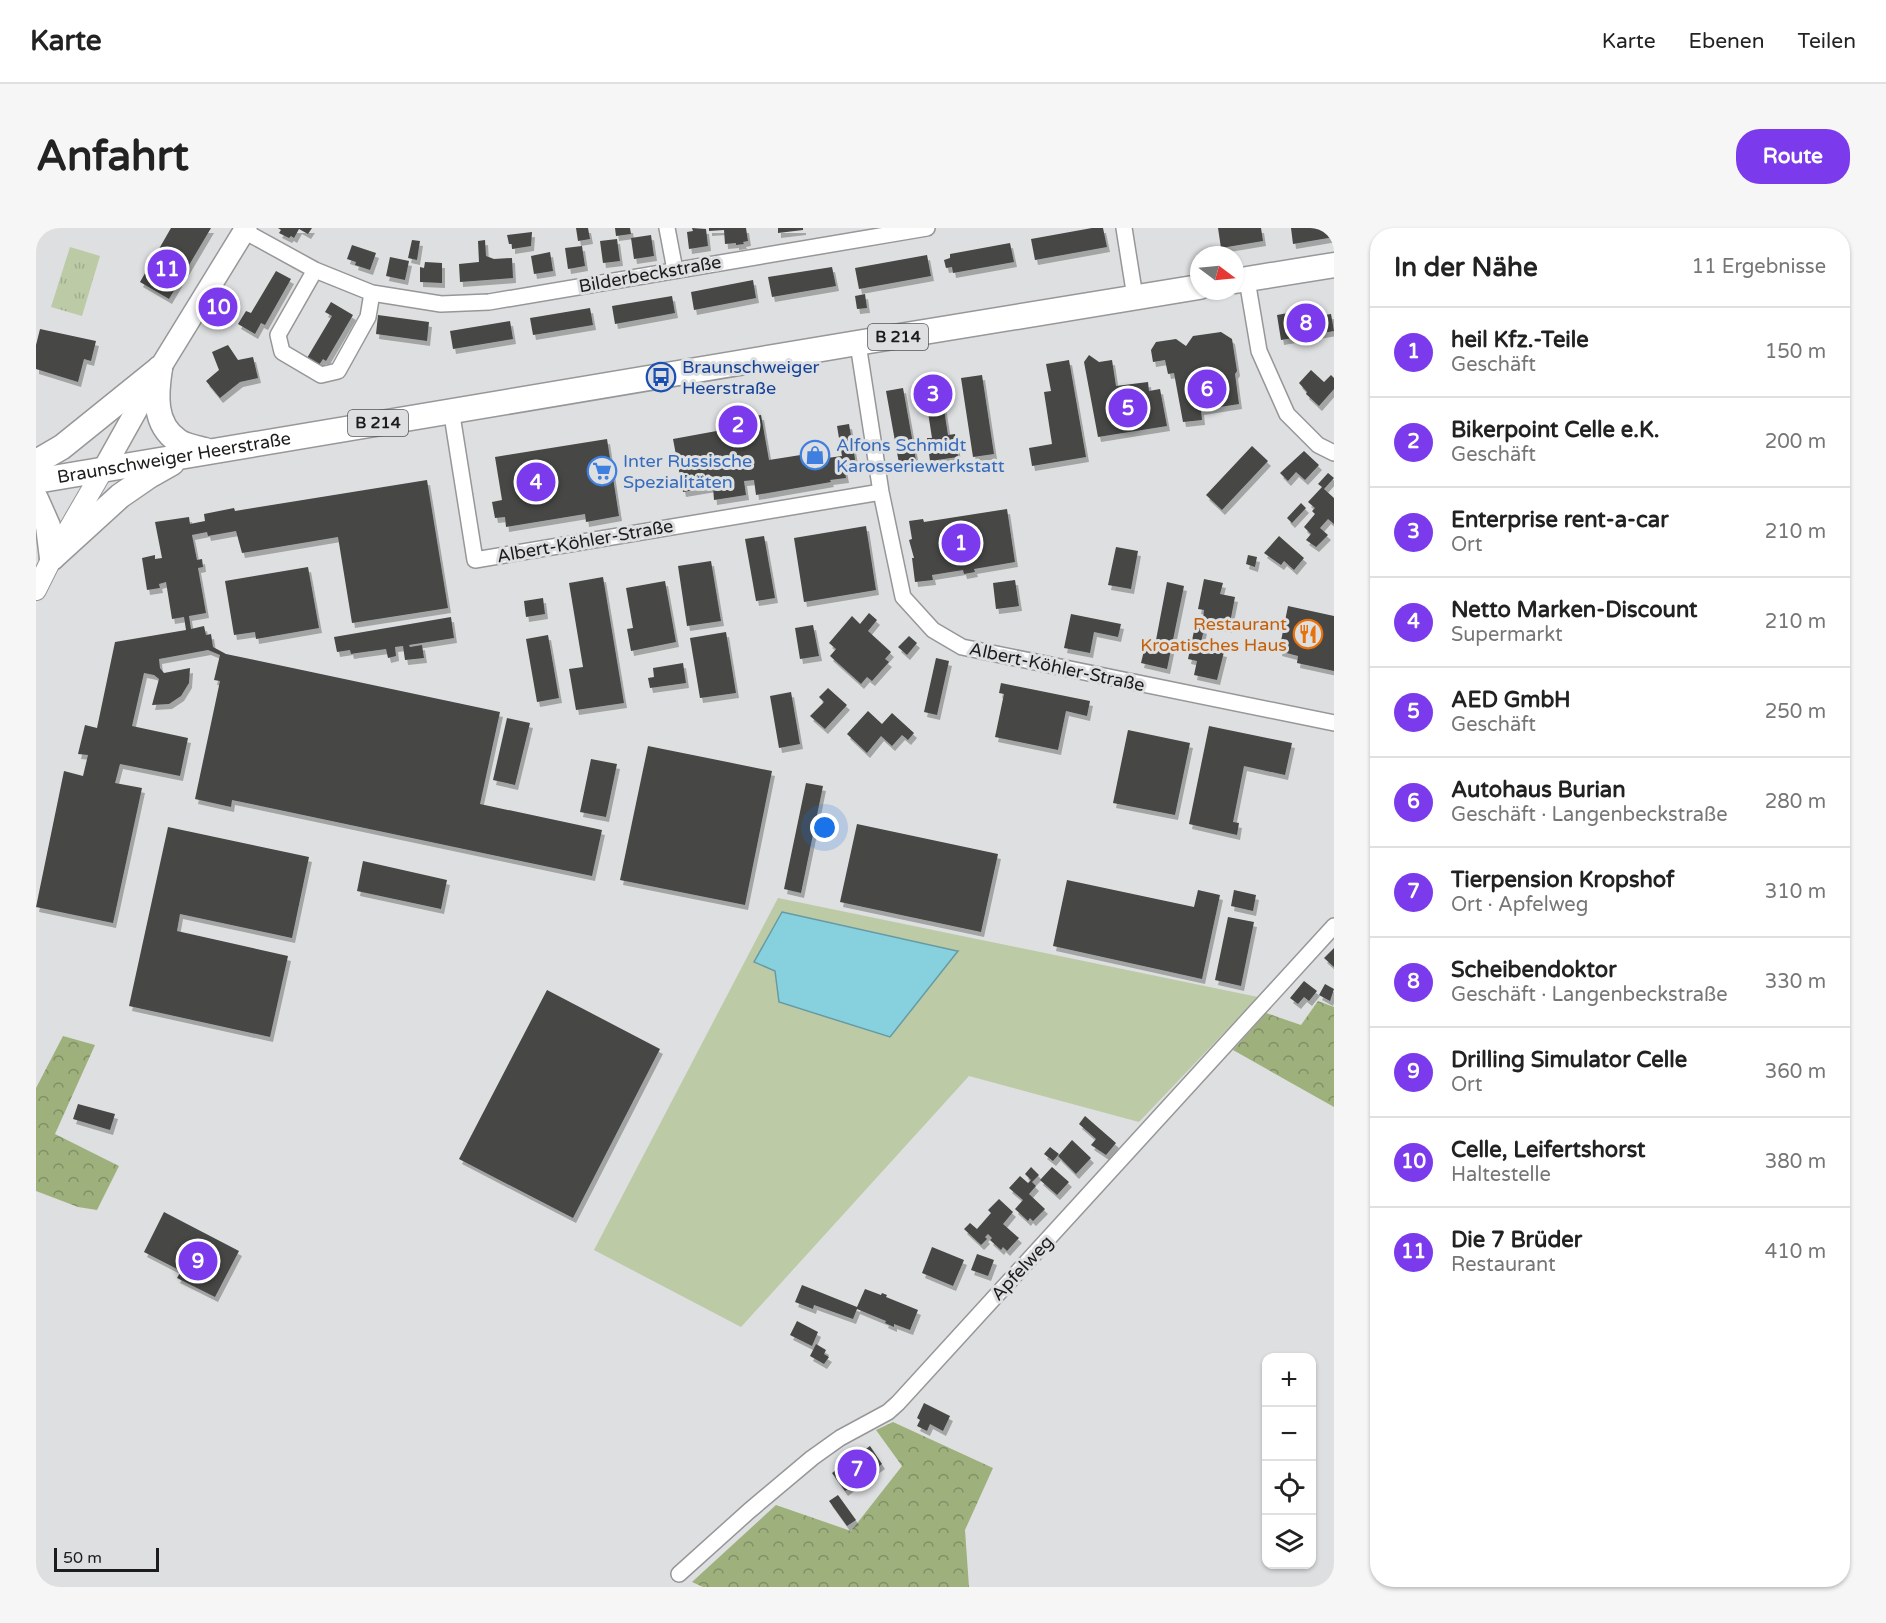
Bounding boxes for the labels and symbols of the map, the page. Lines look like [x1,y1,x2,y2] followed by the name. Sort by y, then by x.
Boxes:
[148,246,186,291] pin: 11
[1190,246,1244,300] north arrow
[577,251,723,297] street label: Bilderbeckstraße
[198,284,237,329] pin: 10
[1286,300,1326,346] pin: 8
[868,324,928,350] road number: B 214
[682,356,820,399] place label: Braunschweiger Heerstraße
[645,361,677,393] bus stop icon: Braunschweiger Heerstraße
[1188,366,1226,412] pin: 6
[914,372,952,416] pin: 3
[1108,386,1148,430] pin: 5
[718,402,758,448] pin: 2
[348,410,408,436] road number: B 214
[56,427,292,488] street label: Braunschweiger Heerstraße
[836,434,1005,477] place label: Alfons Schmidt Karosseriewerkstatt
[799,439,831,471] shop icon: Alfons Schmidt Karosseriewerkstatt
[623,450,752,493] place label: Inter Russische Spezialitäten
[586,455,618,487] supermarket icon: Inter Russische Spezialitäten
[516,460,556,504] pin: 4
[495,515,675,567] street label: Albert-Köhler-Straße
[942,520,980,566] pin: 1
[1140,613,1287,656] place label: Restaurant Kroatisches Haus
[1292,618,1324,650] restaurant icon: Restaurant Kroatisches Haus
[967,638,1147,696] street label: Albert-Köhler-Straße
[810,813,839,842] your location
[986,1231,1058,1305] street label: Apfelweg
[178,1238,218,1284] pin: 9
[838,1446,876,1492] pin: 7
[54,1545,159,1572] scale bar

